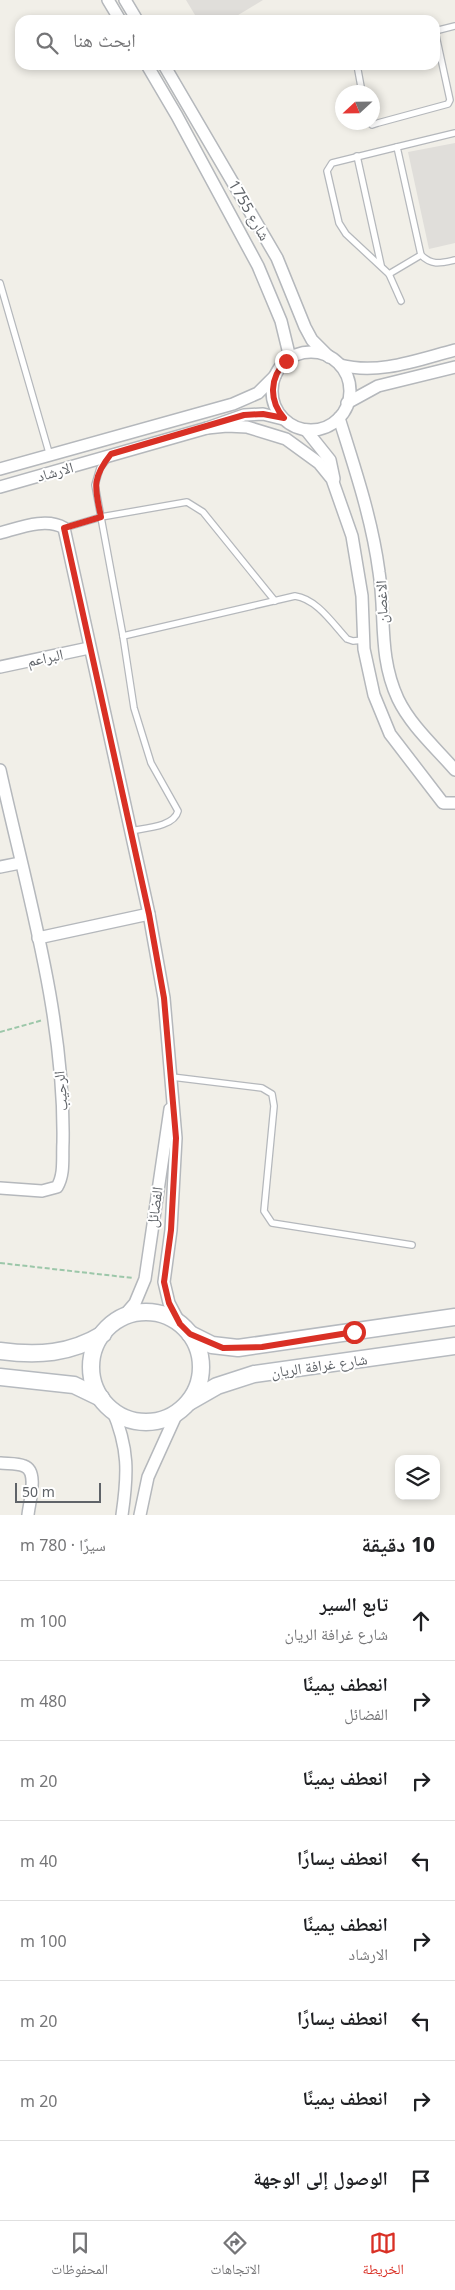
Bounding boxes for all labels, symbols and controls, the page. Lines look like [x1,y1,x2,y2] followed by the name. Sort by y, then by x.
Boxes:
[15,15,440,70] search box
[73,27,136,53] text: ابحث هنا
[33,29,61,57] icon: search
[335,85,380,130] north arrow
[224,176,275,245] street label: شارع 1755
[275,350,298,373] route end
[34,456,76,486] street label: الارشاد
[370,580,393,624] street label: الاغصان
[25,643,65,672] street label: البراعم
[48,1070,72,1112] street label: الرحيب
[141,1185,168,1229] street label: الفضائل
[343,1321,366,1344] route start
[270,1348,369,1383] street label: شارع غرافة الريان
[395,1455,440,1500] map controls
[395,1455,440,1500] button: layers
[15,1480,101,1503] scale bar
[22,1482,55,1501] text: 50 m
[361,1530,435,1558] text: 10 دقيقة
[20,1534,106,1556] text: سيرًا · 780 m
[320,1591,388,1617] text: تابع السير
[407,1607,435,1635] icon: ahead
[20,1610,67,1632] text: 100 m
[284,1623,388,1645] text: شارع غرافة الريان
[302,1671,388,1697] text: انعطف يمينًا
[407,1687,435,1715] icon: right
[20,1690,67,1712] text: 480 m
[344,1703,388,1725] text: الفضائل
[302,1765,388,1791] text: انعطف يمينًا
[407,1767,435,1795] icon: right
[20,1770,57,1792] text: 20 m
[297,1845,388,1871] text: انعطف يسارًا
[407,1847,435,1875] icon: left
[20,1850,57,1872] text: 40 m
[302,1911,388,1937] text: انعطف يمينًا
[407,1927,435,1955] icon: right
[20,1930,67,1952] text: 100 m
[349,1943,388,1965] text: الارشاد
[297,2005,388,2031] text: انعطف يسارًا
[407,2007,435,2035] icon: left
[20,2010,57,2032] text: 20 m
[302,2085,388,2111] text: انعطف يمينًا
[407,2087,435,2115] icon: right
[20,2090,57,2112] text: 20 m
[253,2165,388,2191] text: الوصول إلى الوجهة
[407,2167,435,2195] icon: arrive
[51,2229,108,2283] tab: المحفوظات
[211,2229,260,2283] tab: الاتجاهات
[363,2229,404,2283] tab: الخريطة

